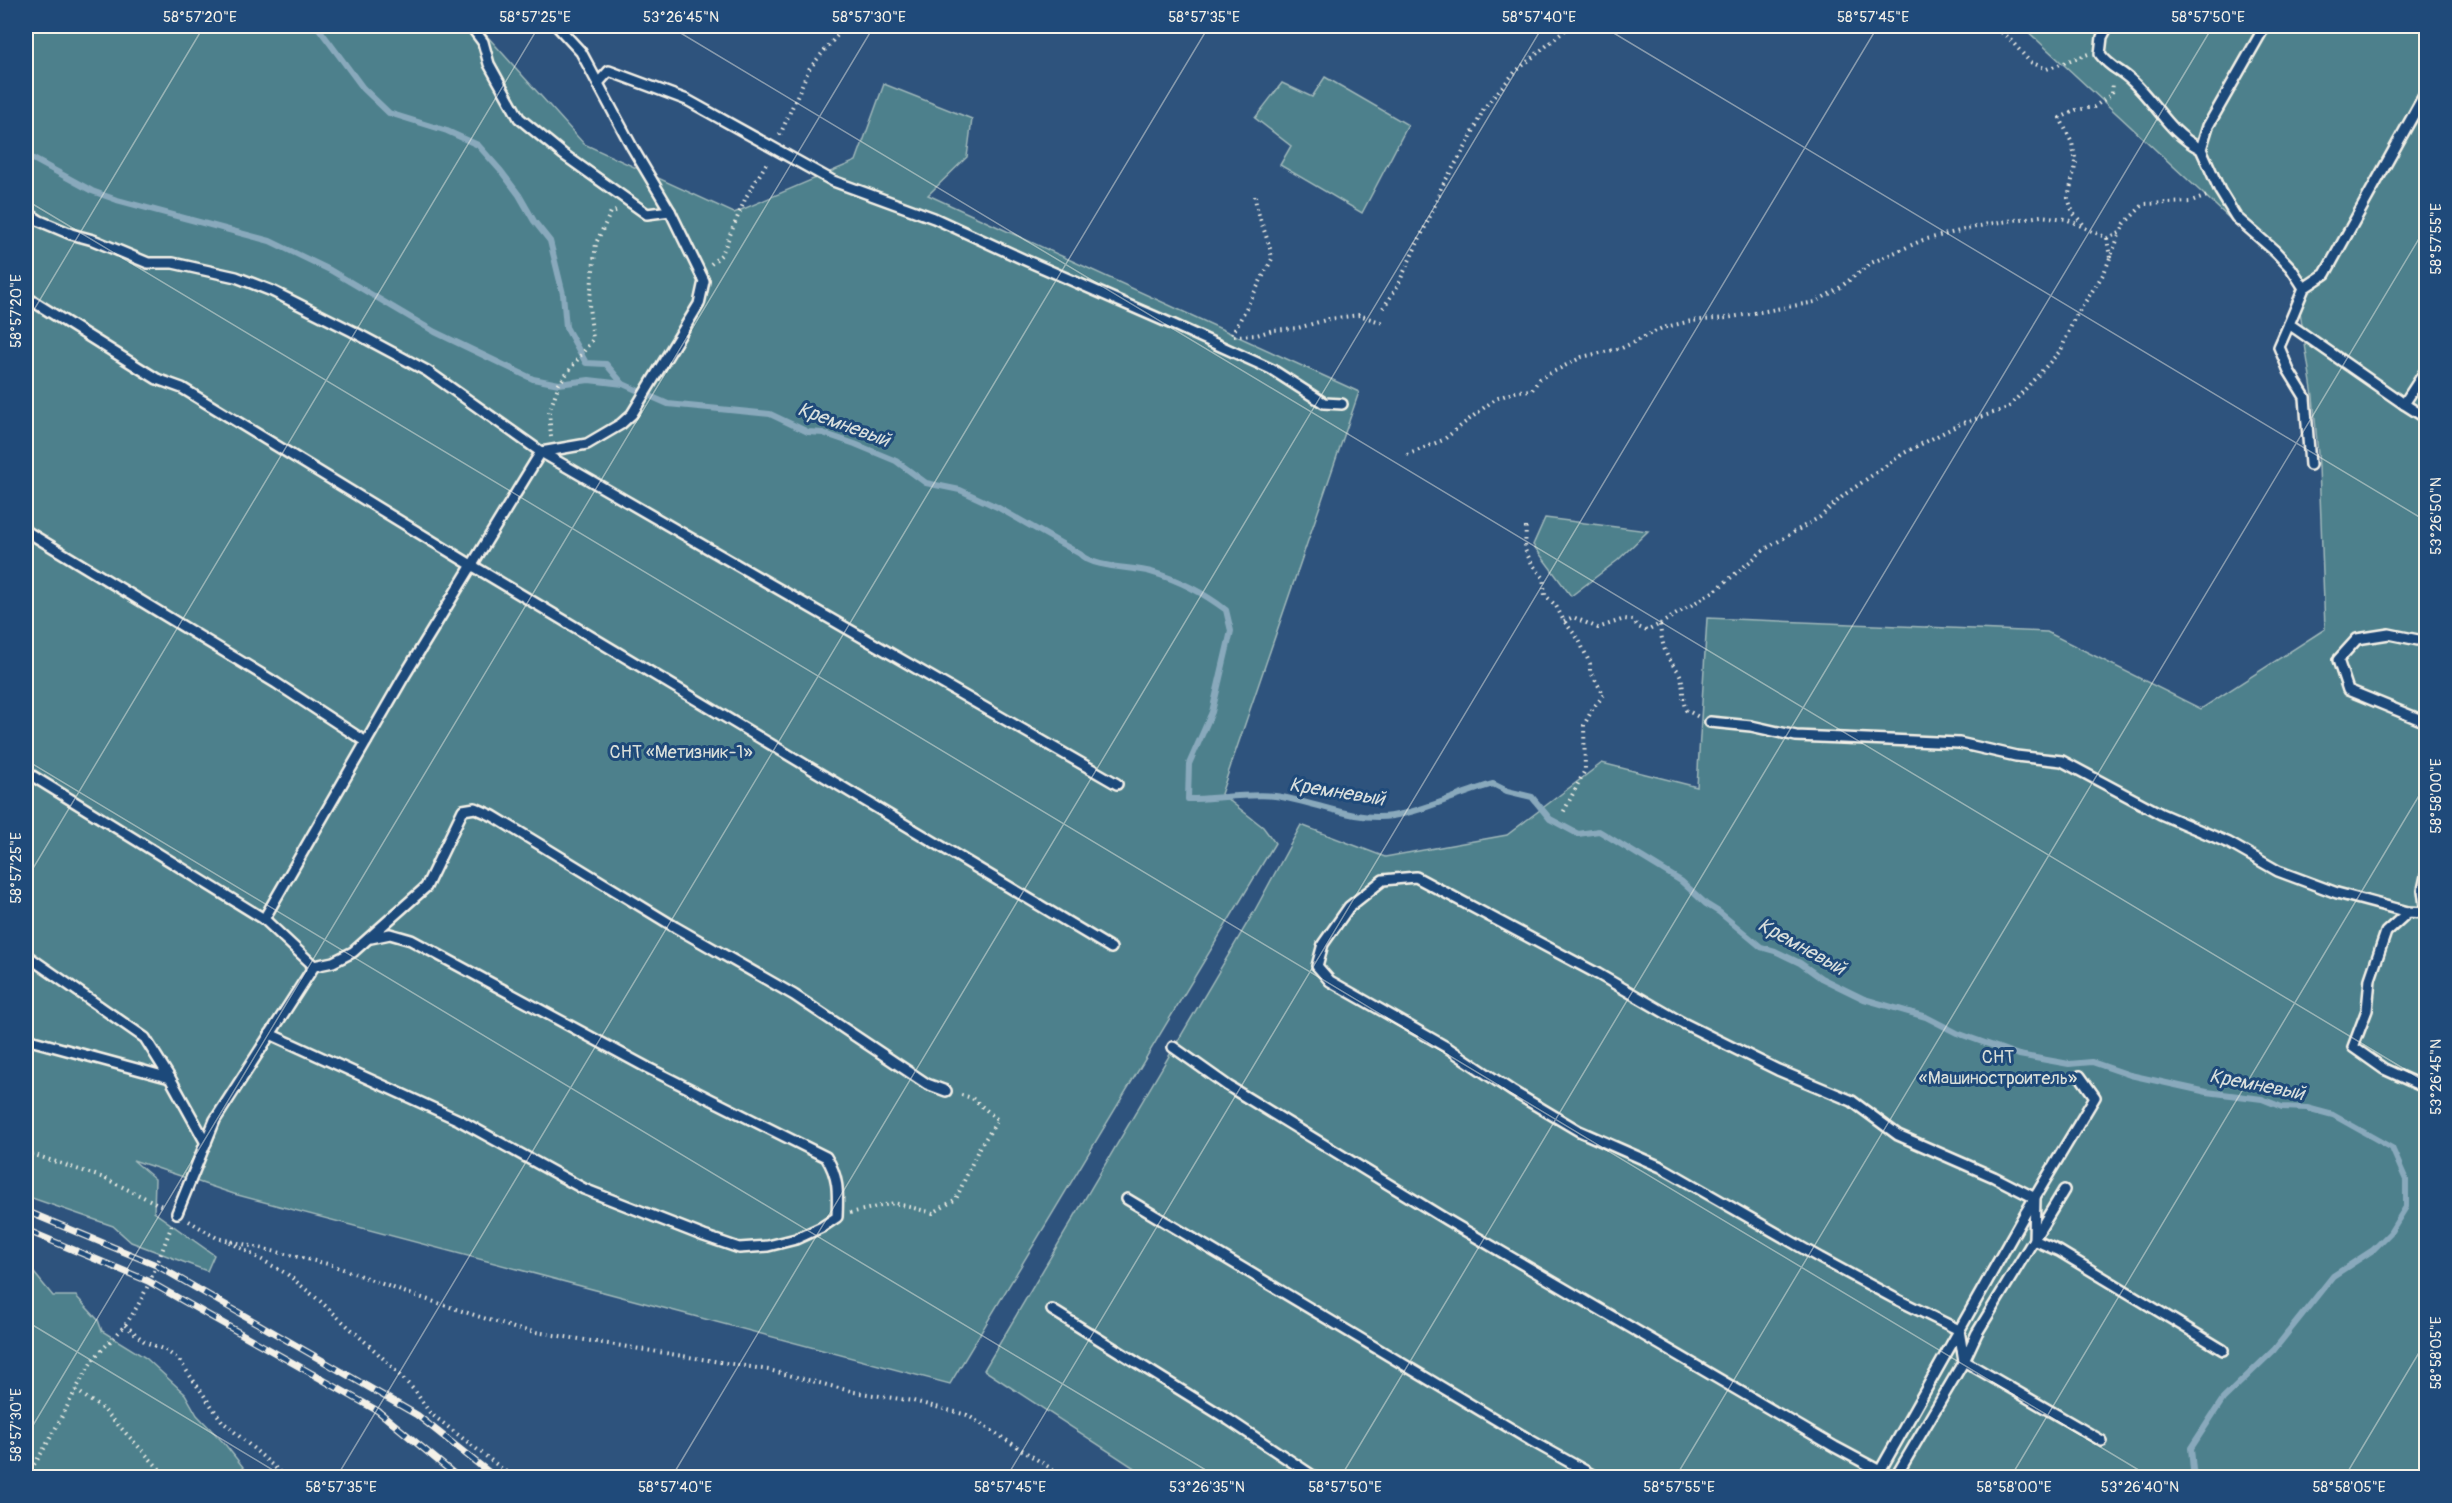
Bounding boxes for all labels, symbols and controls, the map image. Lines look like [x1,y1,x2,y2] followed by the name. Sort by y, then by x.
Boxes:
[163,8,237,27] text: 58°57'20"E
[499,8,571,27] text: 58°57'25"E
[643,8,719,27] text: 53°26'45"N
[832,8,906,27] text: 58°57'30"E
[1168,8,1240,27] text: 58°57'35"E
[1502,8,1576,27] text: 58°57'40"E
[1837,8,1909,27] text: 58°57'45"E
[2171,8,2245,27] text: 58°57'50"E
[2427,203,2446,275] text: 58°57'55"E
[7,274,26,348] text: 58°57'20"E
[794,396,895,453] water label: Кремневый
[2427,477,2446,555] text: 53°26'50"N
[610,741,753,764] park label: СНТ «Метизник-1»
[2427,758,2446,834] text: 58°58'00"E
[1287,772,1388,812] water label: Кремневый
[7,832,26,904] text: 58°57'25"E
[1754,912,1851,981] water label: Кремневый
[2427,1039,2446,1115] text: 53°26'45"N
[1919,1046,2077,1090] park label: СНТ «Машиностроитель»
[2207,1063,2308,1106] water label: Кремневый
[2427,1316,2446,1390] text: 58°58'05"E
[7,1388,26,1462] text: 58°57'30"E
[305,1478,377,1497] text: 58°57'35"E
[638,1478,712,1497] text: 58°57'40"E
[974,1478,1046,1497] text: 58°57'45"E
[1169,1478,1245,1497] text: 53°26'35"N
[1308,1478,1382,1497] text: 58°57'50"E
[1643,1478,1715,1497] text: 58°57'55"E
[1976,1478,2052,1497] text: 58°58'00"E
[2101,1478,2179,1497] text: 53°26'40"N
[2312,1478,2386,1497] text: 58°58'05"E

